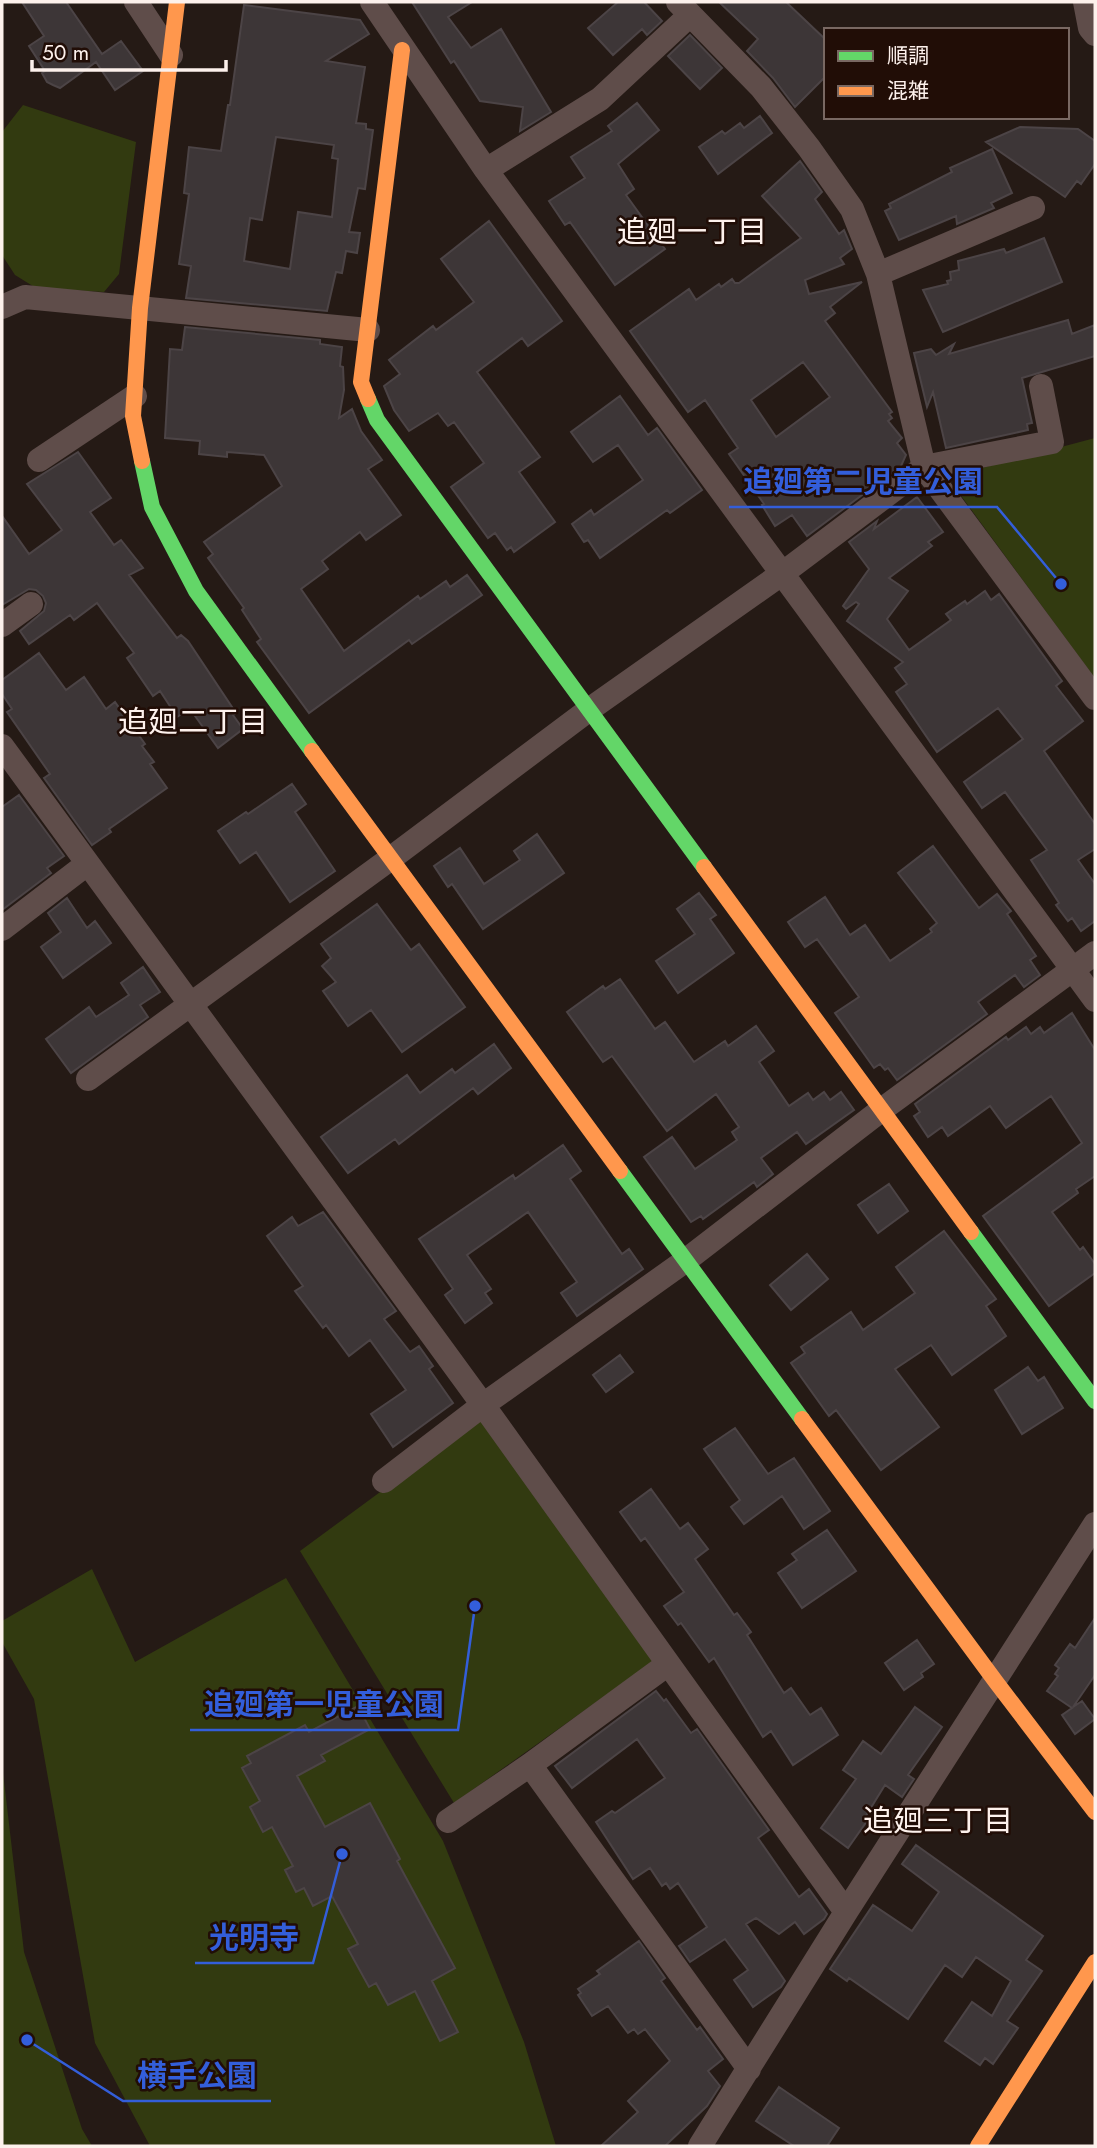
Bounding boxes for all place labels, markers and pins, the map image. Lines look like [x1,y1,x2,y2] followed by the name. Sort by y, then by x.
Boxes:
[729,456,997,507] callout: 追廻第二児童公園
[190,1679,458,1730] callout: 追廻第一児童公園
[195,1912,313,1963] callout: 光明寺
[123,2050,271,2101] callout: 横手公園

